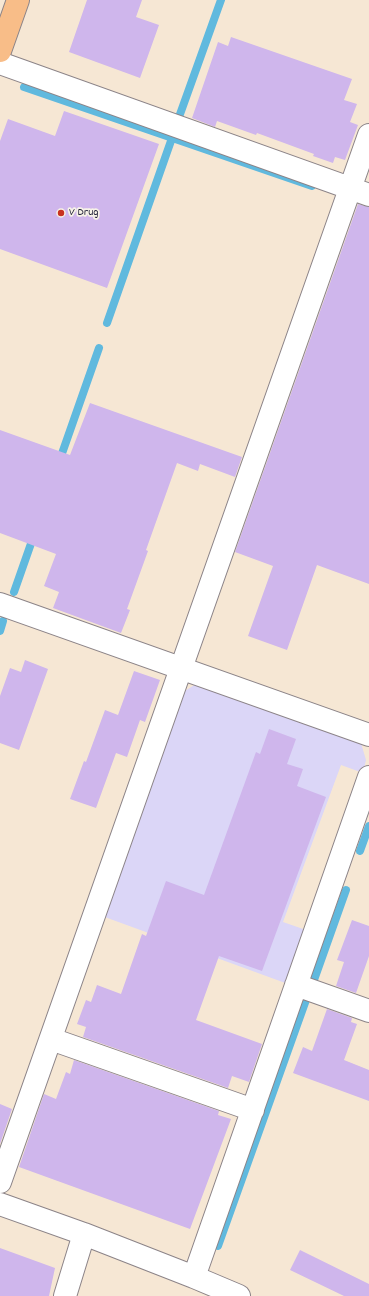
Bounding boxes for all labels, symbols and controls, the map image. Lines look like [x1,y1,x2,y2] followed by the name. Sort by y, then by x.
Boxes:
[69,206,99,220] place label: V Drug
[56,208,66,218] marker: V Drug

